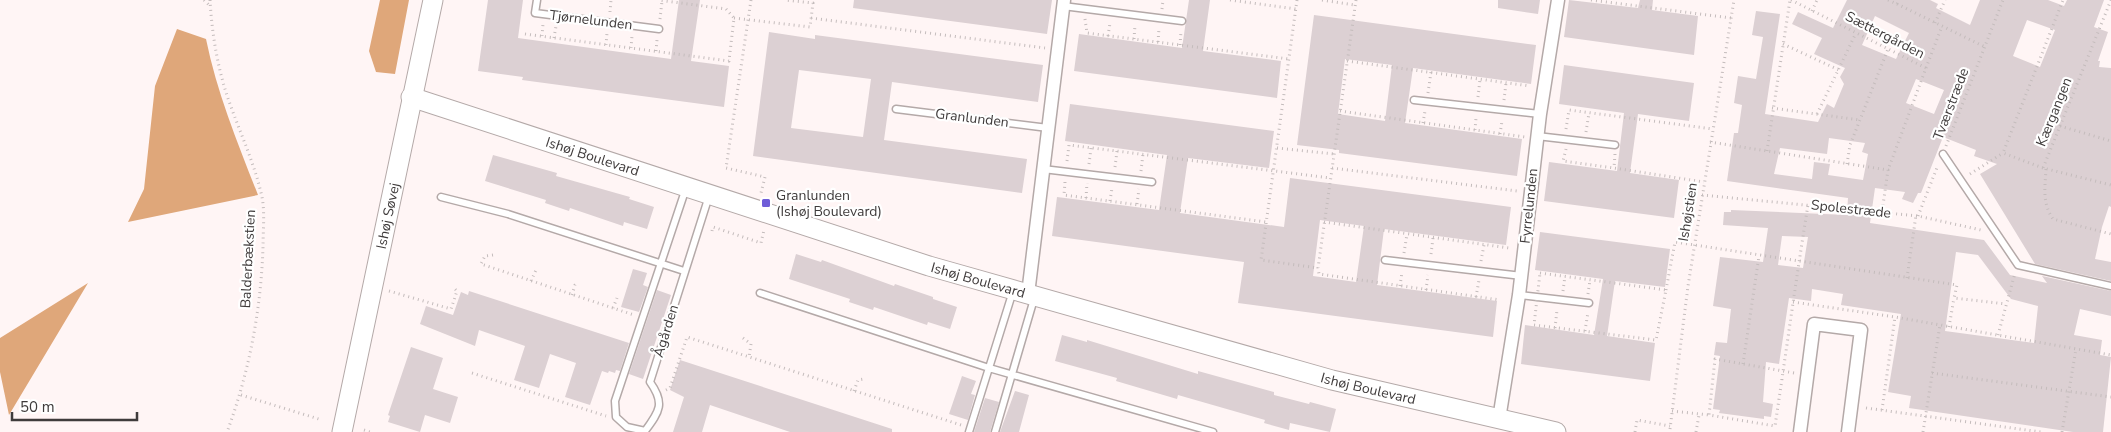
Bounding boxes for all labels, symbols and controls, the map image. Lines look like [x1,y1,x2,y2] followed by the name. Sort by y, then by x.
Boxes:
[548,5,634,35] street label: Tjørnelunden
[1842,7,1928,63] street label: Sættergården
[1929,65,1973,143] street label: Tværstræde
[2032,75,2076,149] street label: Kærgangen
[934,104,1010,132] street label: Granlunden
[543,132,642,180] street label: Ishøj Boulevard
[1516,167,1542,245] street label: Fyrrelunden
[371,181,404,251] street label: Ishøj Søvej
[1674,181,1702,243] street label: Ishøjstien
[776,186,882,221] place label: Granlunden (Ishøj Boulevard)
[1810,195,1892,223] street label: Spolestræde
[760,197,772,209] marker: Granlunden (Ishøj Boulevard)
[236,209,260,309] street label: Balderbækstien
[929,258,1028,302] street label: Ishøj Boulevard
[649,302,683,360] street label: Ågården
[1319,368,1418,409] street label: Ishøj Boulevard
[12,390,138,422] scale bar
[20,397,55,417] text: 50 m

